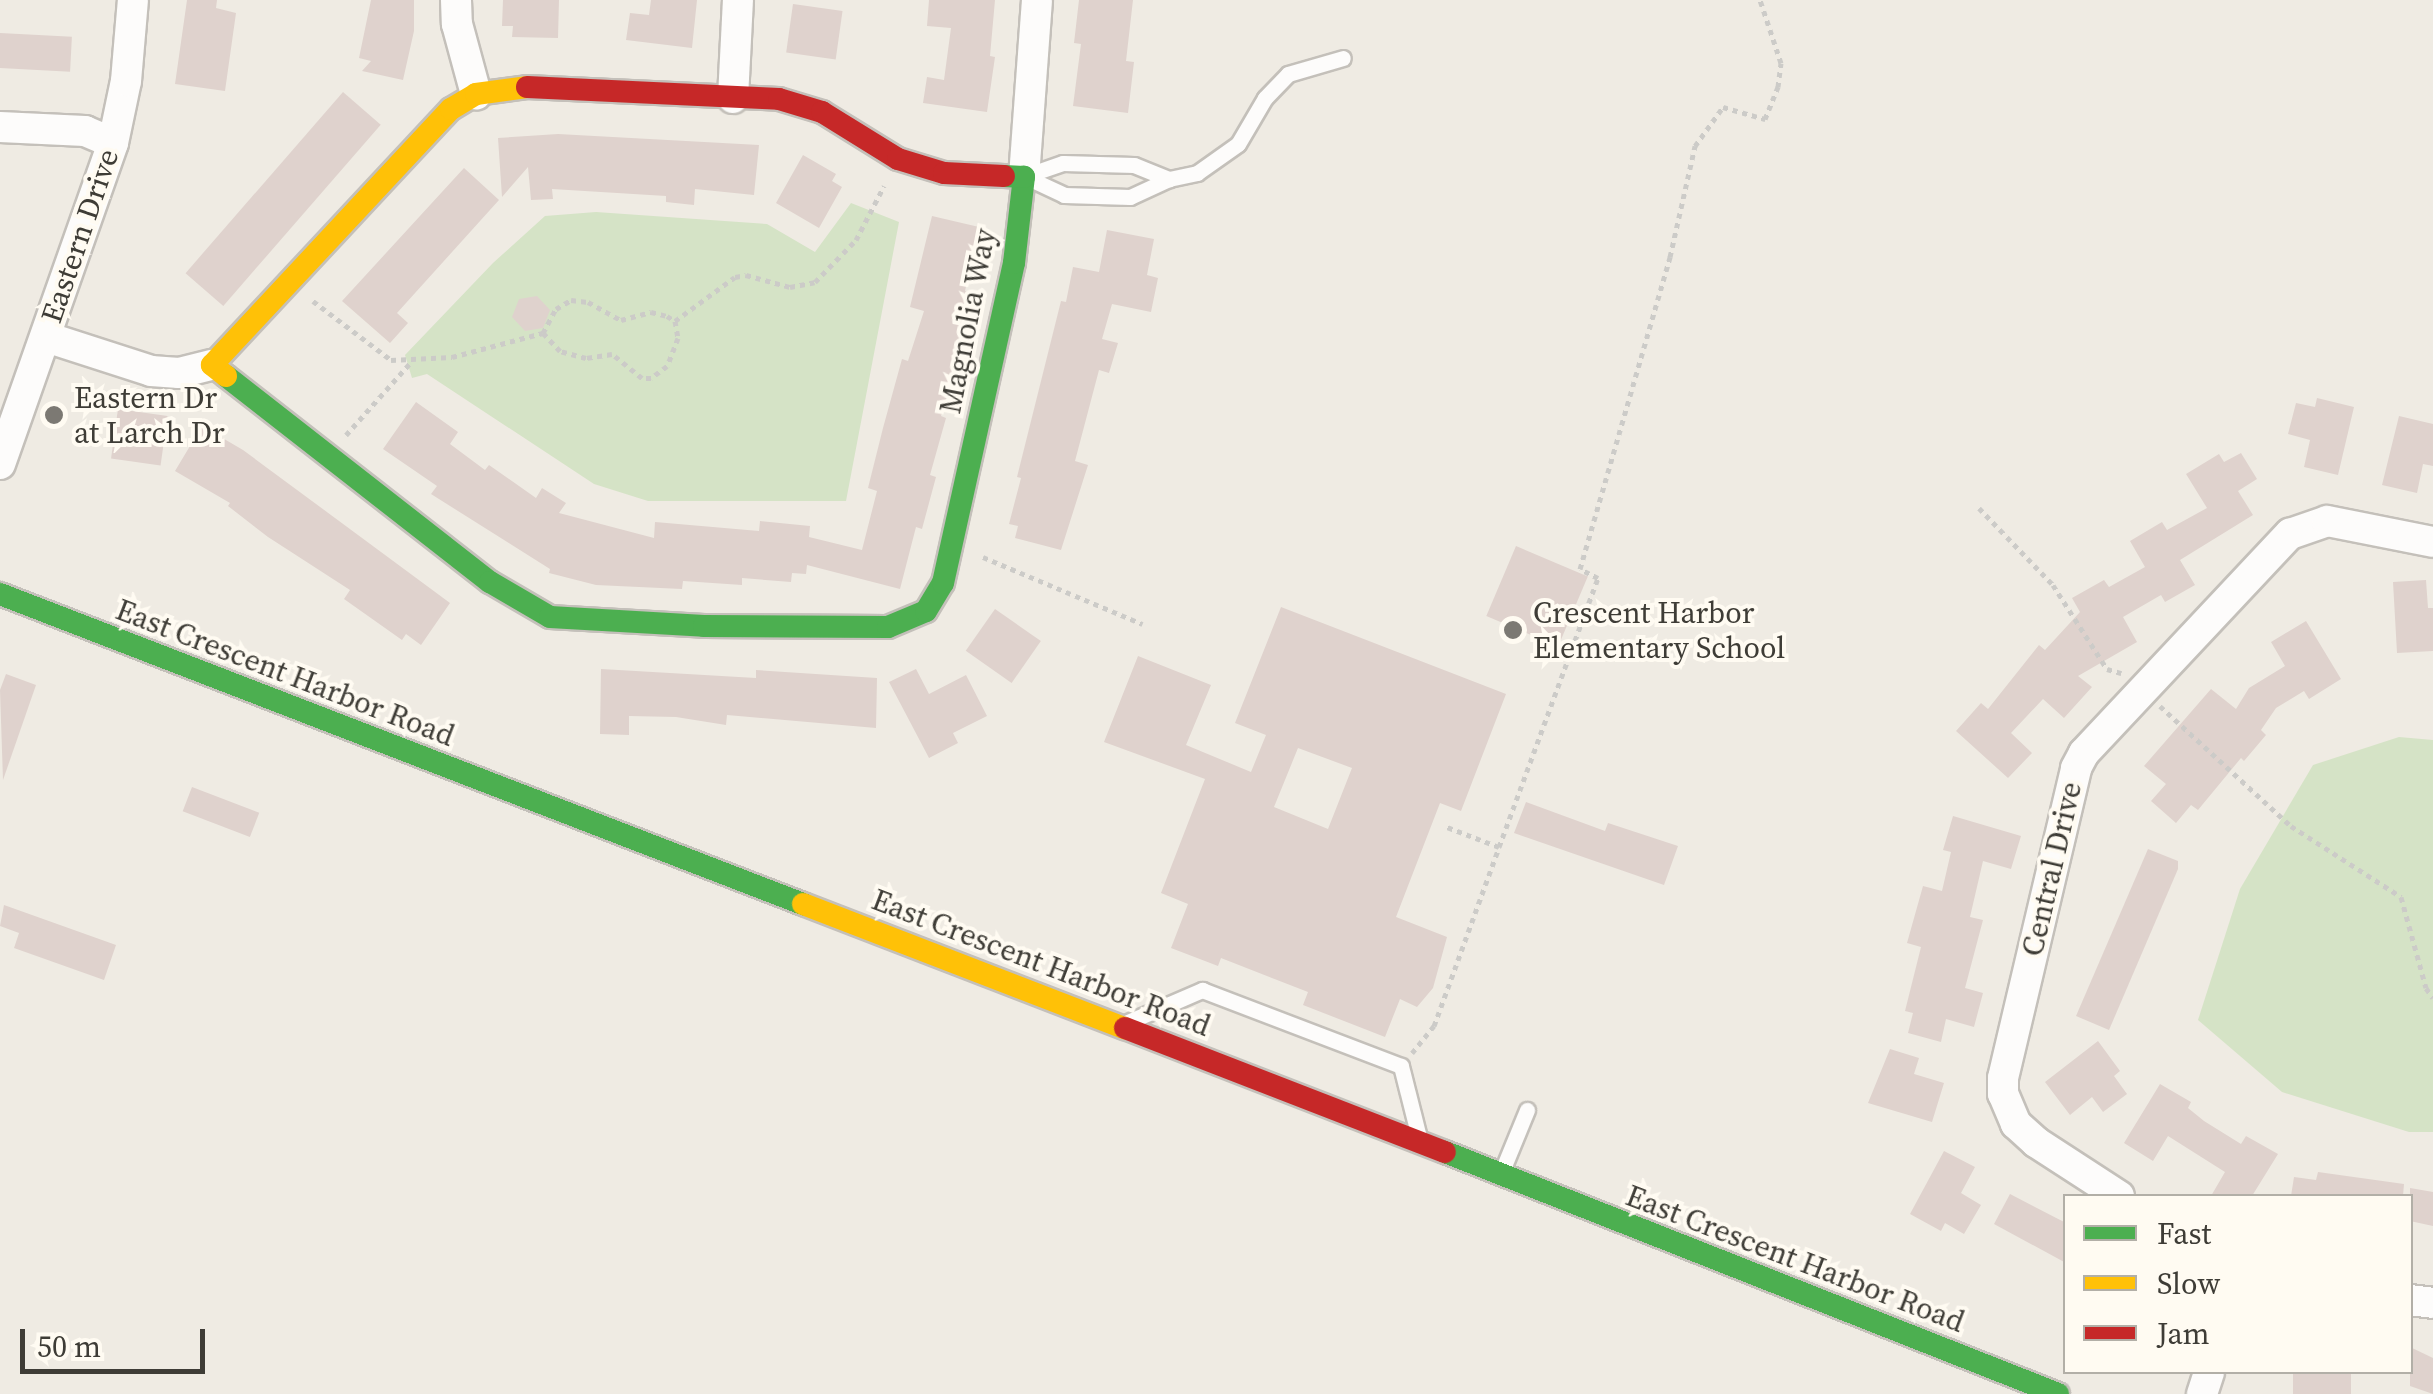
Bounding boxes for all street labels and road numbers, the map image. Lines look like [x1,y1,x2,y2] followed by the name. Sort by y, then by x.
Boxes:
[33,144,127,328] street label: Eastern Drive
[932,225,1004,417] street label: Magnolia Way
[111,592,459,754] street label: East Crescent Harbor Road
[2014,778,2090,960] street label: Central Drive
[867,882,1215,1044] street label: East Crescent Harbor Road
[1621,1178,1969,1340] street label: East Crescent Harbor Road

